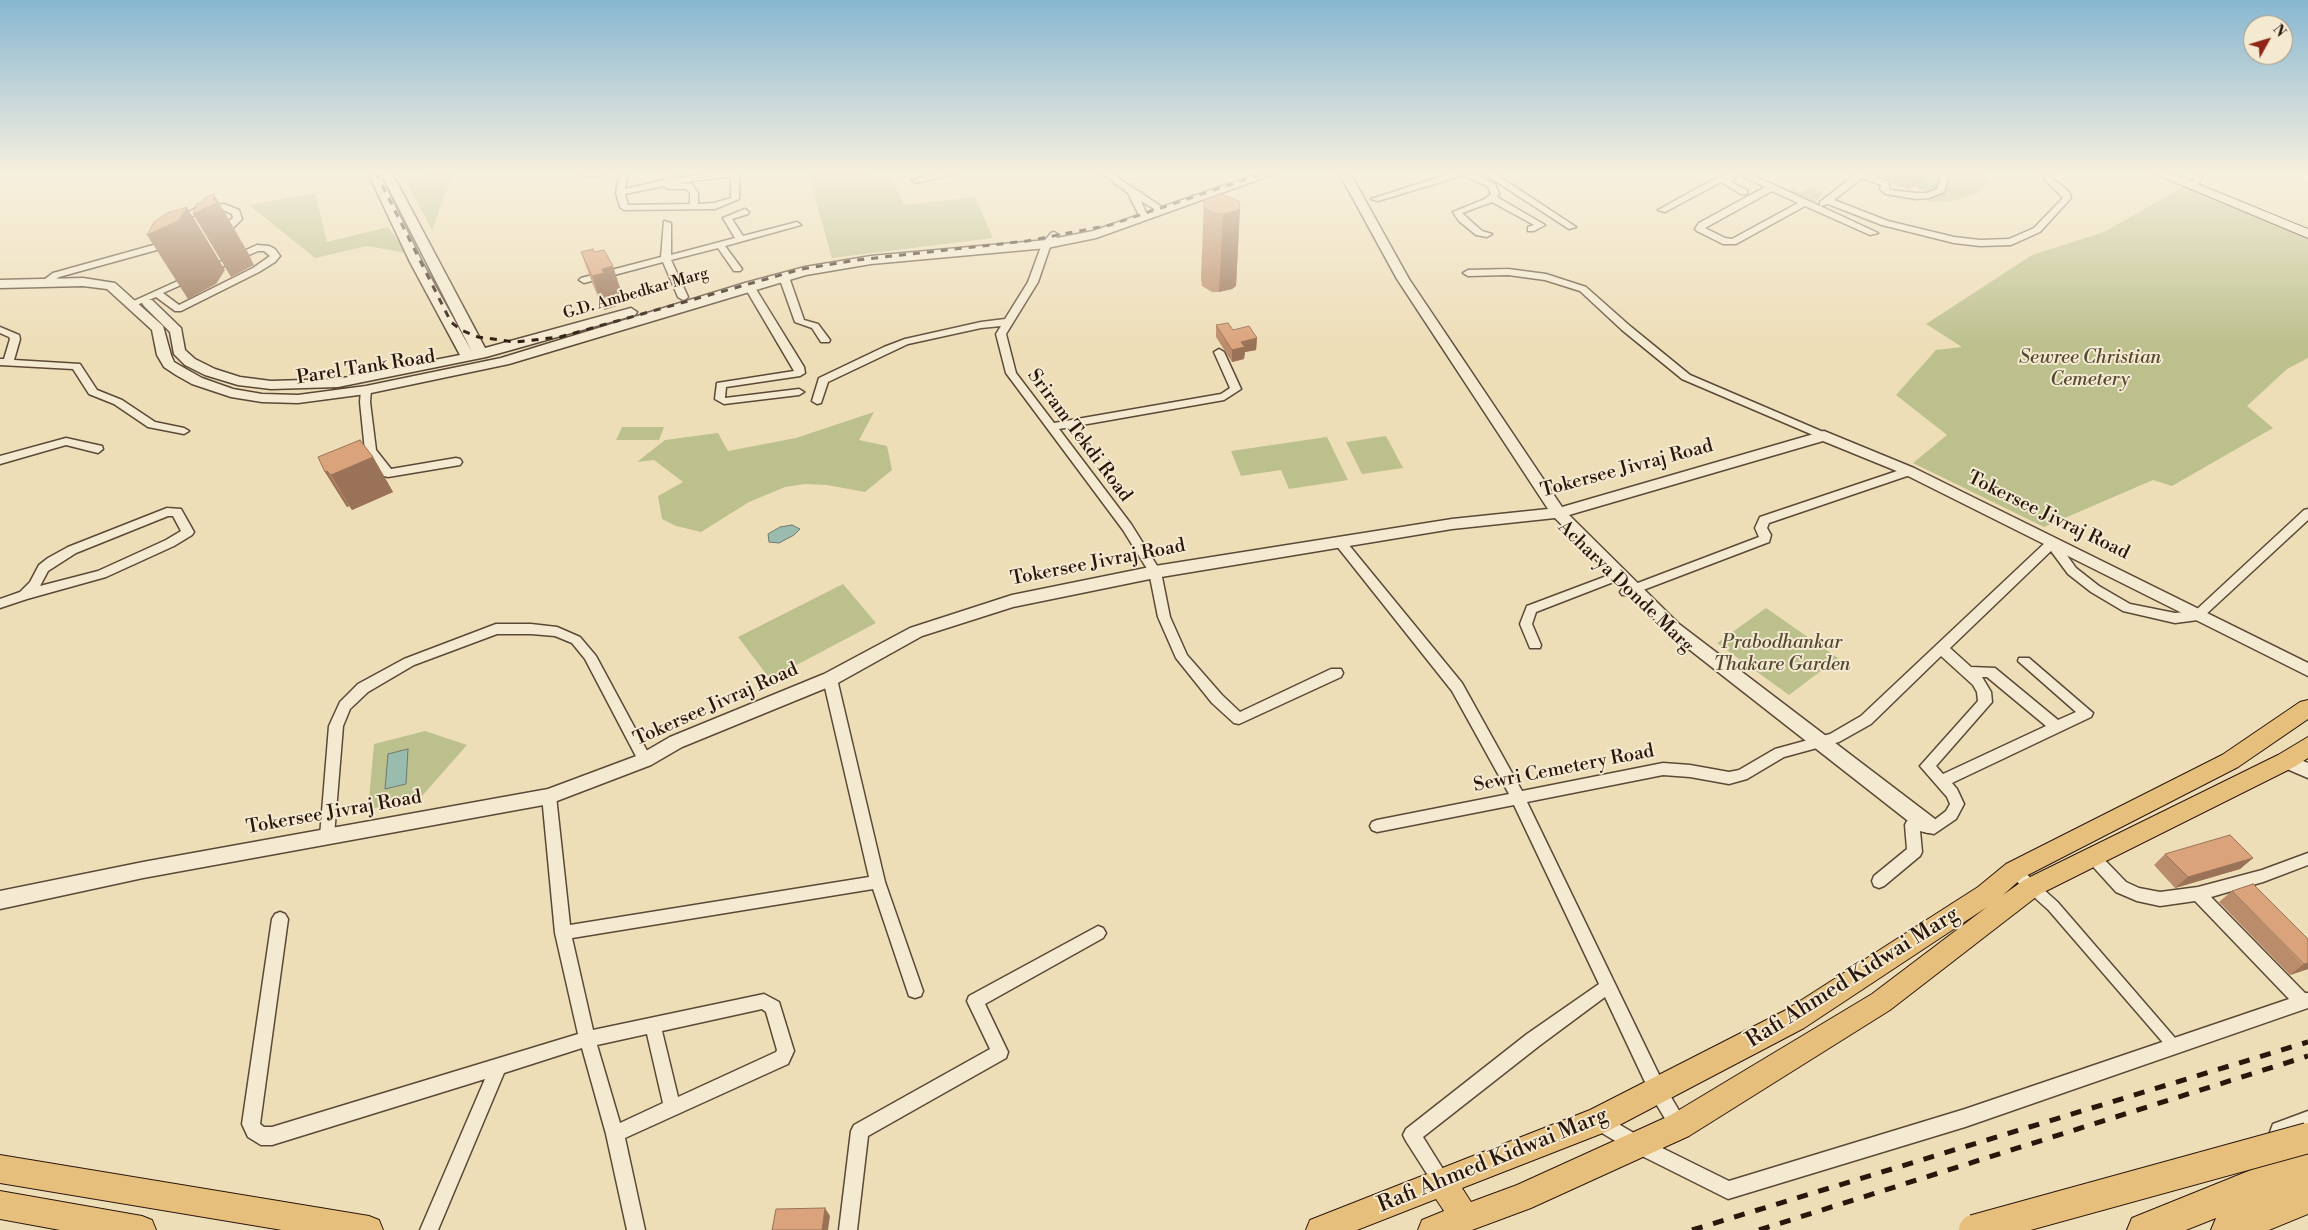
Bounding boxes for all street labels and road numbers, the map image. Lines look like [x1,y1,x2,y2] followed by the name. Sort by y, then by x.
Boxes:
[561,264,711,324] street label: G.D. Ambedkar Marg
[295,346,437,390] street label: Parel Tank Road
[1022,365,1136,507] street label: Sriram Tekdi Road
[1538,435,1716,503] street label: Tokersee Jivraj Road
[1963,467,2133,565] street label: Tokersee Jivraj Road
[1552,516,1698,658] street label: Acharya Donde Marg
[1009,535,1187,591] street label: Tokersee Jivraj Road
[630,658,802,752] street label: Tokersee Jivraj Road
[1472,740,1656,798] street label: Sewri Cemetery Road
[245,786,423,840] street label: Tokersee Jivraj Road
[1742,902,1964,1054] street label: Rafi Ahmed Kidwai Marg
[1374,1103,1612,1219] street label: Rafi Ahmed Kidwai Marg

